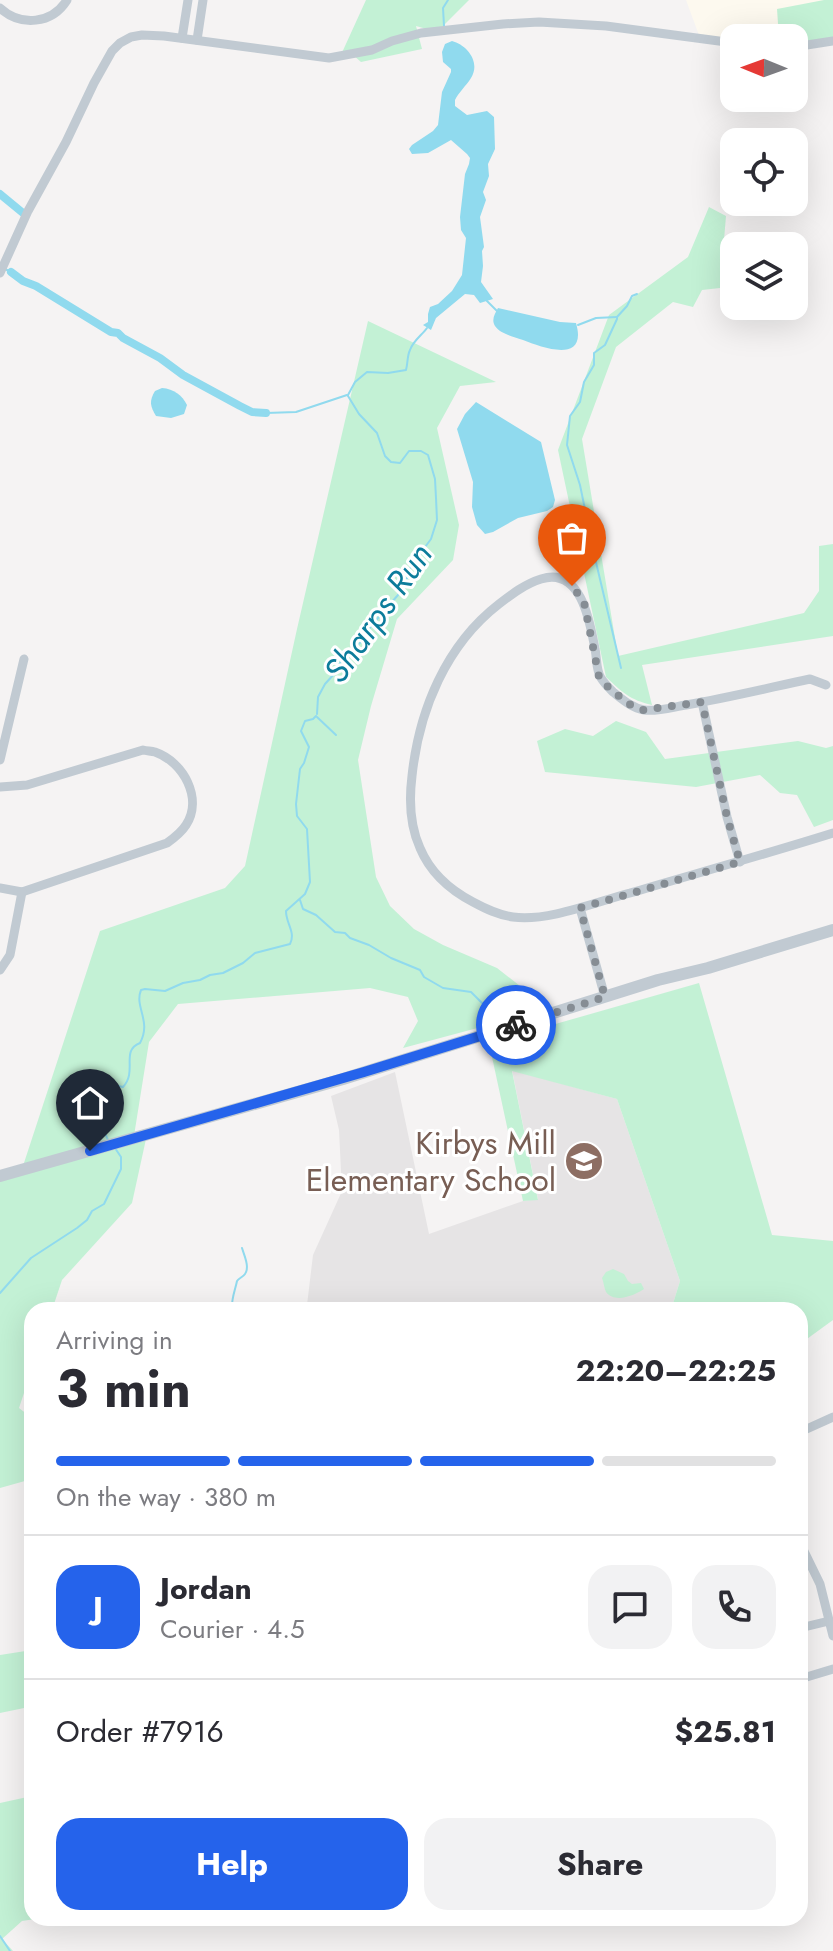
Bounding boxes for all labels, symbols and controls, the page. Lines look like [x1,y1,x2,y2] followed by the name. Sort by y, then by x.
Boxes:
[720,24,808,112] north arrow
[720,24,808,320] map controls
[720,128,808,216] button: locate
[720,232,808,320] button: layers
[538,504,606,586] pin
[550,516,594,560] icon: bag
[312,533,444,693] water label: Sharps Run
[476,985,556,1065] courier
[494,1003,538,1047] icon: bike
[56,1069,124,1151] pin
[68,1081,112,1125] icon: home
[306,1120,556,1203] place label: Kirbys Mill Elementary School
[563,1140,605,1182] school or university icon: Kirbys Mill Elementary School
[56,1321,173,1359] text: Arriving in
[576,1349,776,1392] text: 22:20–22:25
[56,1351,191,1427] text: 3 min
[56,1478,276,1516] text: On the way · 380 m
[588,1565,672,1649] button: chat
[692,1565,776,1649] button: phone
[160,1567,252,1610] text: Jordan
[93,1586,103,1629] text: J
[160,1610,305,1648] text: Courier · 4.5
[56,1710,224,1753] text: Order #7916
[675,1710,776,1753] text: $25.81
[56,1818,408,1910] button: Help
[424,1818,776,1910] button: Share

